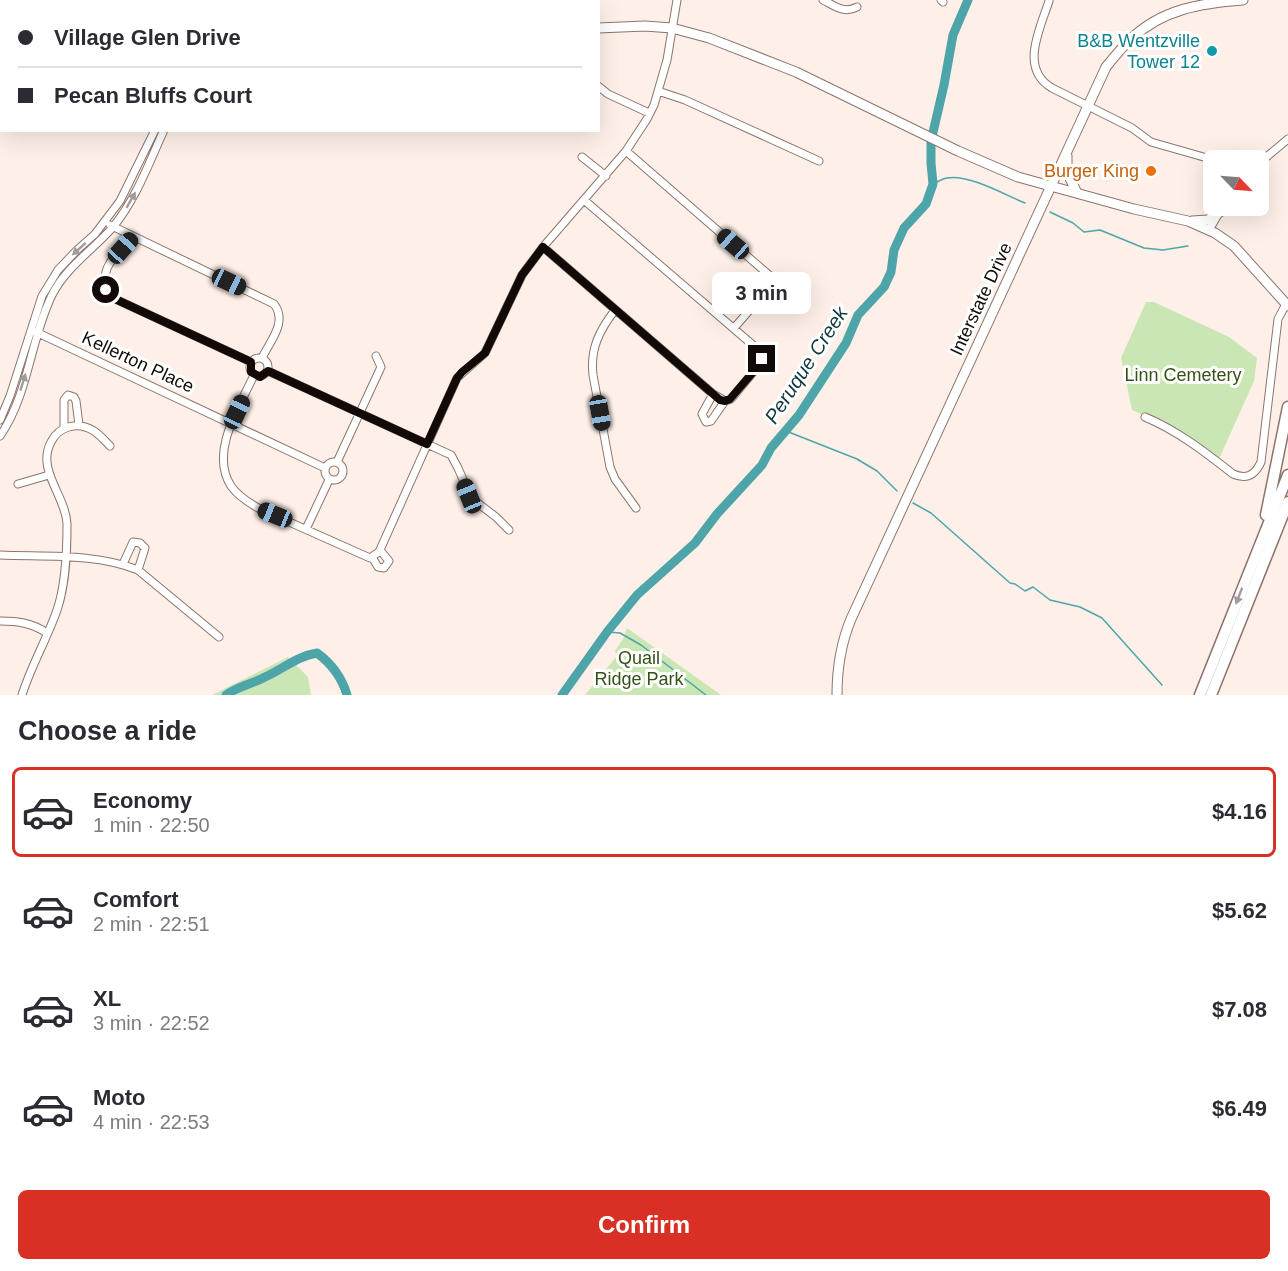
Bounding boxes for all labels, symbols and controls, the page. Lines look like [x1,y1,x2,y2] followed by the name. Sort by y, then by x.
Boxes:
[54,25,241,50] text: Village Glen Drive
[1077,31,1200,72] place label: B&B Wentzville Tower 12
[1205,44,1219,58] marker: B&B Wentzville Tower 12
[54,83,252,108] text: Pecan Bluffs Court
[1203,150,1269,216] north arrow
[1203,150,1269,216] map controls
[1044,161,1139,181] place label: Burger King
[1144,164,1158,178] marker: Burger King
[125,192,136,208] one-way arrow
[714,225,752,263] car
[104,229,142,267] car
[946,239,1016,359] street label: Interstate Drive
[71,242,86,256] one-way arrow
[209,266,249,298] car
[712,272,812,314] callout: 3 min
[92,276,119,303] route start
[735,282,788,304] text: 3 min
[760,302,852,427] water label: Peruque Creek
[79,327,197,397] street label: Kellerton Place
[748,345,775,372] route end
[1124,365,1242,385] park label: Linn Cemetery
[19,373,29,391] one-way arrow
[221,392,253,432] car
[588,394,612,432] car
[454,476,484,516] car
[255,500,295,530] car
[1234,587,1243,605] one-way arrow
[594,648,685,689] park label: Quail Ridge Park
[18,716,197,746] text: Choose a ride
[21,785,75,839] icon: car
[93,788,192,813] text: Economy
[1212,799,1267,824] text: $4.16
[93,814,210,836] text: 1 min · 22:50
[21,884,75,938] icon: car
[93,887,179,912] text: Comfort
[1212,898,1267,923] text: $5.62
[93,913,210,935] text: 2 min · 22:51
[21,983,75,1037] icon: car
[93,986,121,1011] text: XL
[1212,997,1267,1022] text: $7.08
[93,1012,210,1034] text: 3 min · 22:52
[21,1082,75,1136] icon: car
[93,1085,146,1110] text: Moto
[1212,1096,1267,1121] text: $6.49
[93,1111,210,1133] text: 4 min · 22:53
[18,1190,1270,1259] button: Confirm

